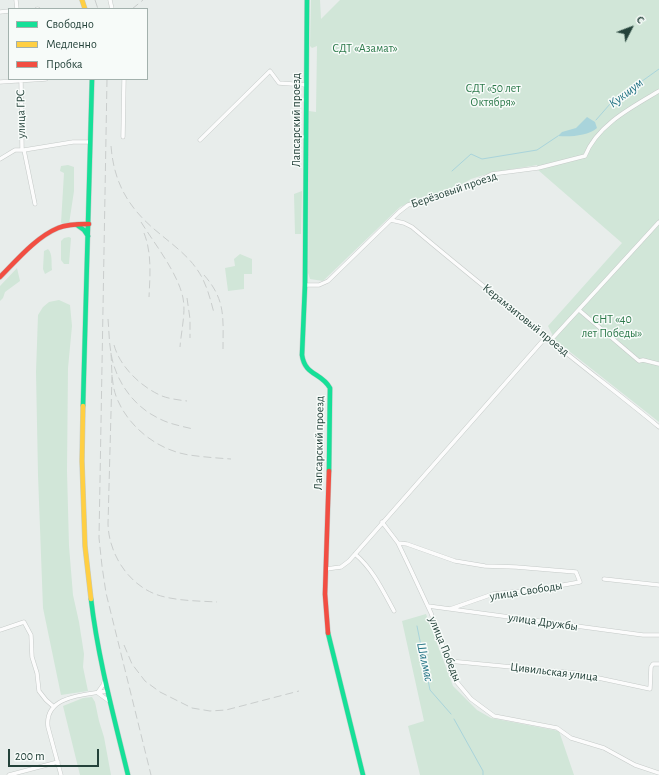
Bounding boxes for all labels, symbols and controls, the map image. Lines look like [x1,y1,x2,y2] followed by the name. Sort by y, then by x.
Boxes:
[8,8,148,80] legend
[611,8,651,48] north arrow
[634,14,646,26] text: С
[46,18,94,30] text: Свободно
[46,38,97,50] text: Медленно
[332,41,398,55] park label: СДТ «Азамат»
[46,58,83,70] text: Пробка
[289,73,303,167] street label: Лапсарский проезд
[606,75,646,111] water label: Кукшум
[465,81,521,109] park label: СДТ «50 лет Октября»
[13,89,29,139] street label: улица ГРС
[409,169,499,211] street label: Берёзовый проезд
[480,281,572,359] street label: Керамзитовый проезд
[582,312,642,340] park label: СНТ «40 лет Победы»
[311,396,327,490] street label: Лапсарский проезд
[489,578,563,604] street label: улица Свободы
[507,610,579,634] street label: улица Дружбы
[425,614,465,684] street label: улица Победы
[413,641,437,683] water label: Шалмас
[509,659,599,685] street label: Цивильская улица
[10,741,101,767] scale bar
[15,750,45,762] text: 200 m

